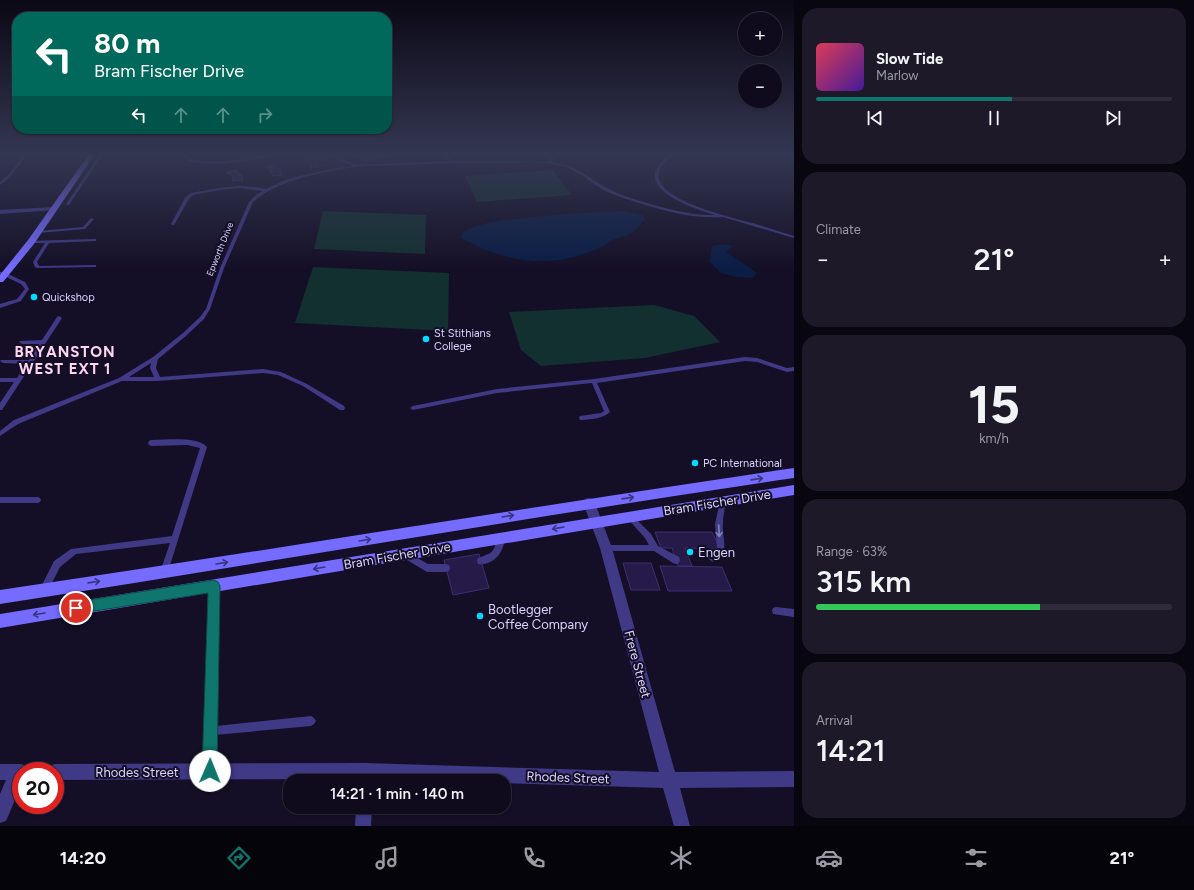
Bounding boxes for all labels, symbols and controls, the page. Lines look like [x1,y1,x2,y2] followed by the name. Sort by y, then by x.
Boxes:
[738,12,782,108] map controls
[738,12,782,56] button: +
[94,26,160,60] text: 80 m
[28,28,80,80] icon: left
[876,50,943,68] text: Slow Tide
[94,60,244,82] text: Bram Fischer Drive
[738,64,782,108] button: −
[876,68,918,83] text: Marlow
[128,104,150,126] icon: left
[170,104,192,126] icon: ahead
[212,104,234,126] icon: ahead
[254,104,276,126] icon: right
[864,107,886,129] icon: previous
[983,107,1005,129] icon: pause
[1102,107,1124,129] icon: next
[204,220,235,277] street label: Epworth Drive
[816,222,861,237] text: Climate
[974,241,1014,278] text: 21°
[816,246,830,273] text: −
[1158,246,1172,273] text: +
[42,291,95,304] place label: Quickshop
[29,292,39,302] marker: Quickshop
[434,327,491,353] place label: St Stithians College
[421,334,431,344] marker: St Stithians College
[14,343,116,378] district label: BRYANSTON WEST EXT 1
[968,374,1020,436] text: 15
[979,431,1009,446] text: km/h
[703,457,782,470] place label: PC International
[690,458,700,468] marker: PC International
[750,475,763,483] one-way arrow
[662,487,772,518] street label: Bram Fischer Drive
[621,494,634,502] one-way arrow
[501,512,514,520] one-way arrow
[552,524,565,532] one-way arrow
[716,524,723,537] one-way arrow
[358,536,371,544] one-way arrow
[342,539,452,572] street label: Bram Fischer Drive
[816,544,887,559] text: Range · 63%
[698,545,735,560] place label: Engen
[685,547,695,557] marker: Engen
[216,559,229,567] one-way arrow
[816,563,911,600] text: 315 km
[313,564,326,572] one-way arrow
[87,578,100,586] one-way arrow
[59,591,93,625] pin
[65,597,87,619] icon: arrive
[488,602,588,632] place label: Bootlegger Coffee Company
[33,611,46,619] one-way arrow
[475,611,485,621] marker: Bootlegger Coffee Company
[621,629,654,700] street label: Frere Street
[816,713,853,728] text: Arrival
[816,732,886,769] text: 14:21
[189,750,231,792] position arrow
[12,762,64,814] speed limit sign: 20
[95,765,179,780] street label: Rhodes Street
[526,769,610,786] street label: Rhodes Street
[330,785,464,803] text: 14:21 · 1 min · 140 m
[225,844,253,872] icon: directions
[373,844,401,872] icon: music
[520,844,548,872] icon: phone
[667,844,695,872] icon: climate
[815,844,843,872] icon: car
[962,844,990,872] icon: filters
[60,847,106,869] text: 14:20
[1109,847,1134,869] text: 21°

